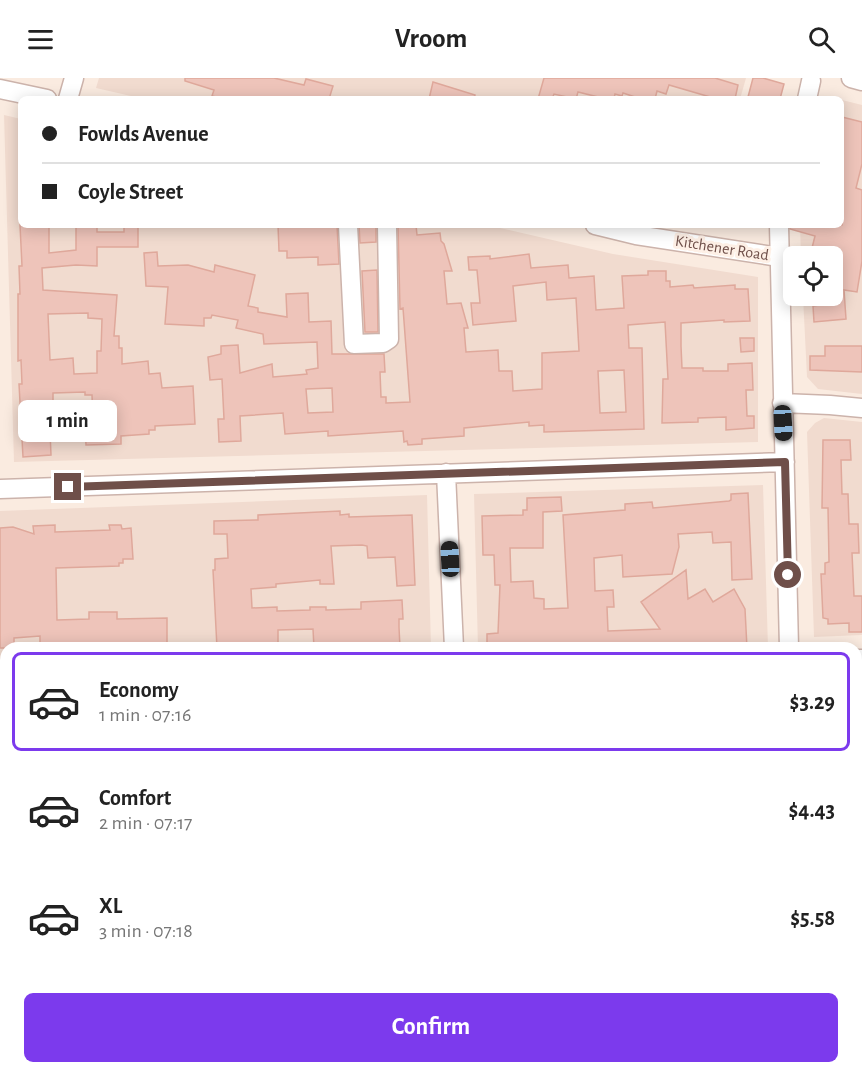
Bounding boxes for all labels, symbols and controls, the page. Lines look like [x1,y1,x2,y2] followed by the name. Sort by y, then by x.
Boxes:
[24,23,57,56] icon: menu
[805,23,838,56] icon: search
[395,25,467,52] text: Vroom
[78,123,209,145] text: Fowlds Avenue
[78,181,183,203] text: Coyle Street
[674,233,770,263] street label: Kitchener Road
[783,246,843,306] map controls
[783,246,843,306] button: locate
[19,400,118,442] callout: 1 min
[773,405,793,441] car
[46,411,89,431] text: 1 min
[54,473,81,500] route end
[440,541,460,577] car
[774,561,801,588] route start
[27,675,81,729] icon: car
[99,679,179,701] text: Economy
[790,691,835,713] text: $3.29
[99,705,191,725] text: 1 min · 07:16
[27,783,81,837] icon: car
[99,787,171,809] text: Comfort
[788,799,835,821] text: $4.43
[99,813,192,833] text: 2 min · 07:17
[27,891,81,945] icon: car
[99,895,122,917] text: XL
[790,907,835,929] text: $5.58
[99,921,193,941] text: 3 min · 07:18
[24,993,838,1062] button: Confirm

